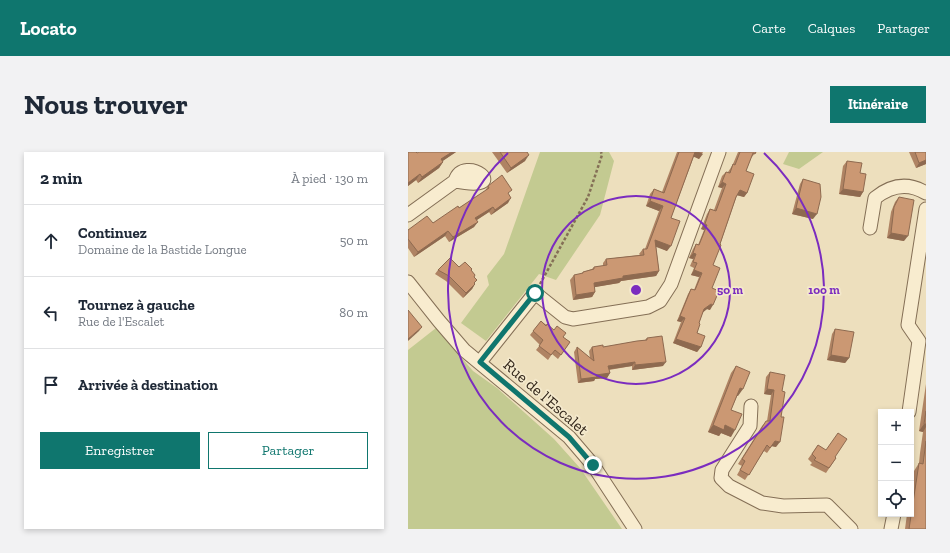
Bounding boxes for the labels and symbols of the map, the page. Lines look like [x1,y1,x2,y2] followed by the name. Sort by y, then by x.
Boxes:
[629,283,643,297] centre of rings
[717,283,743,297] text: 50 m
[808,283,840,297] text: 100 m
[526,284,544,302] route start
[500,355,592,439] street label: Rue de l'Escalet
[584,456,602,474] route end

